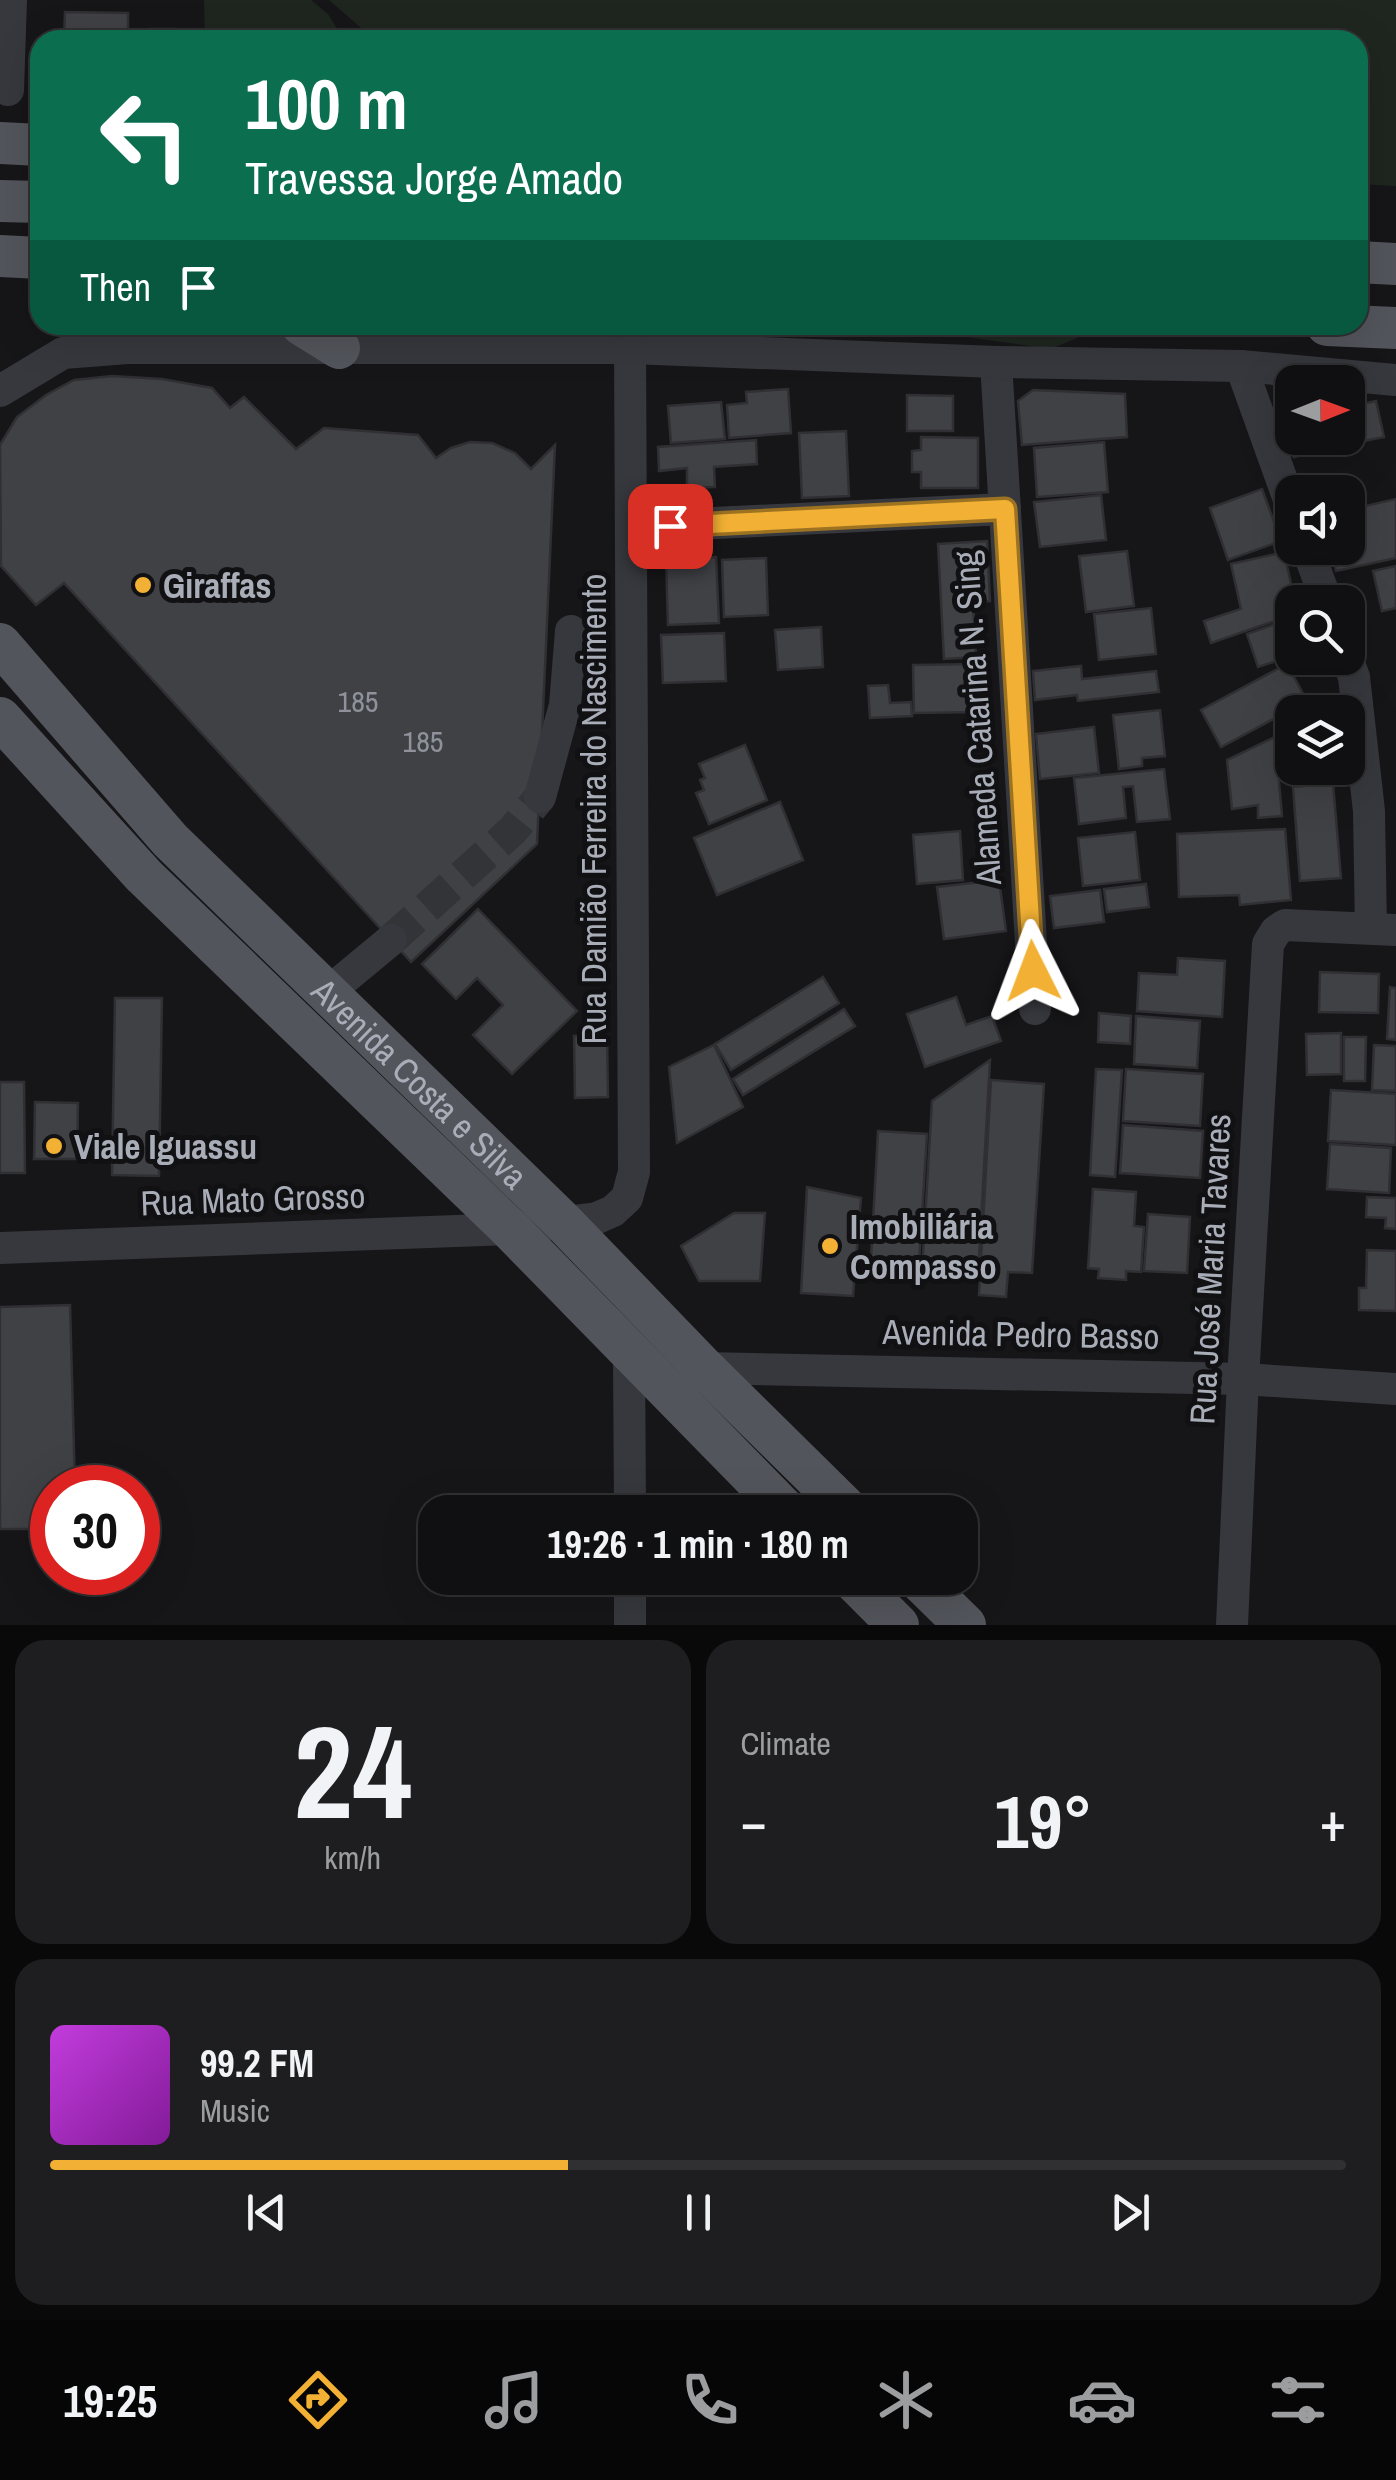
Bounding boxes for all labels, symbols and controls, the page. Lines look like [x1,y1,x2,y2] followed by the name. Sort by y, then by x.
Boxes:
[245,57,408,151] text: 100 m
[80,70,210,200] icon: left
[245,147,623,208] text: Travessa Jorge Amado
[171,260,226,315] icon: arrive
[80,262,151,313] text: Then
[1275,365,1365,455] north arrow
[1275,365,1365,785] map controls
[1275,475,1365,565] button: sound
[628,484,713,569] pin
[643,499,698,554] icon: arrive
[942,549,1012,888] street label: Alameda Catarina N. Sing
[163,562,271,609] place label: Giraffas
[132,574,154,596] marker: Giraffas
[570,574,617,1044] street label: Rua Damião Ferreira do Nascimento
[1275,585,1365,675] button: search
[337,681,379,721] house number: 185
[1275,695,1365,785] button: layers
[402,721,444,761] house number: 185
[981,919,1085,1023] position arrow
[301,967,538,1199] street label: Avenida Costa e Silva
[1178,1112,1242,1426] street label: Rua José Maria Tavares
[74,1123,257,1170] place label: Viale Iguassu
[43,1135,65,1157] marker: Viale Iguassu
[140,1172,366,1226] street label: Rua Mato Grosso
[850,1203,997,1290] place label: Imobiliária Compasso
[819,1235,841,1257] marker: Imobiliária Compasso
[881,1308,1160,1360] street label: Avenida Pedro Basso
[30,1465,160,1595] speed limit sign: 30
[547,1519,849,1570] text: 19:26 · 1 min · 180 m
[293,1683,412,1859] text: 24
[741,1722,831,1765] text: Climate
[994,1770,1092,1871] text: 19°
[741,1784,767,1858] text: −
[1320,1784,1346,1858] text: +
[324,1836,381,1879] text: km/h
[200,2038,314,2089] text: 99.2 FM
[200,2089,270,2132] text: Music
[239,2185,294,2240] icon: previous
[671,2185,726,2240] icon: pause
[1103,2185,1158,2240] icon: next
[283,2365,353,2435] icon: directions
[479,2365,549,2435] icon: music
[675,2365,745,2435] icon: phone
[871,2365,941,2435] icon: climate
[1067,2365,1137,2435] icon: car
[1263,2365,1333,2435] icon: filters
[63,2370,157,2431] text: 19:25

